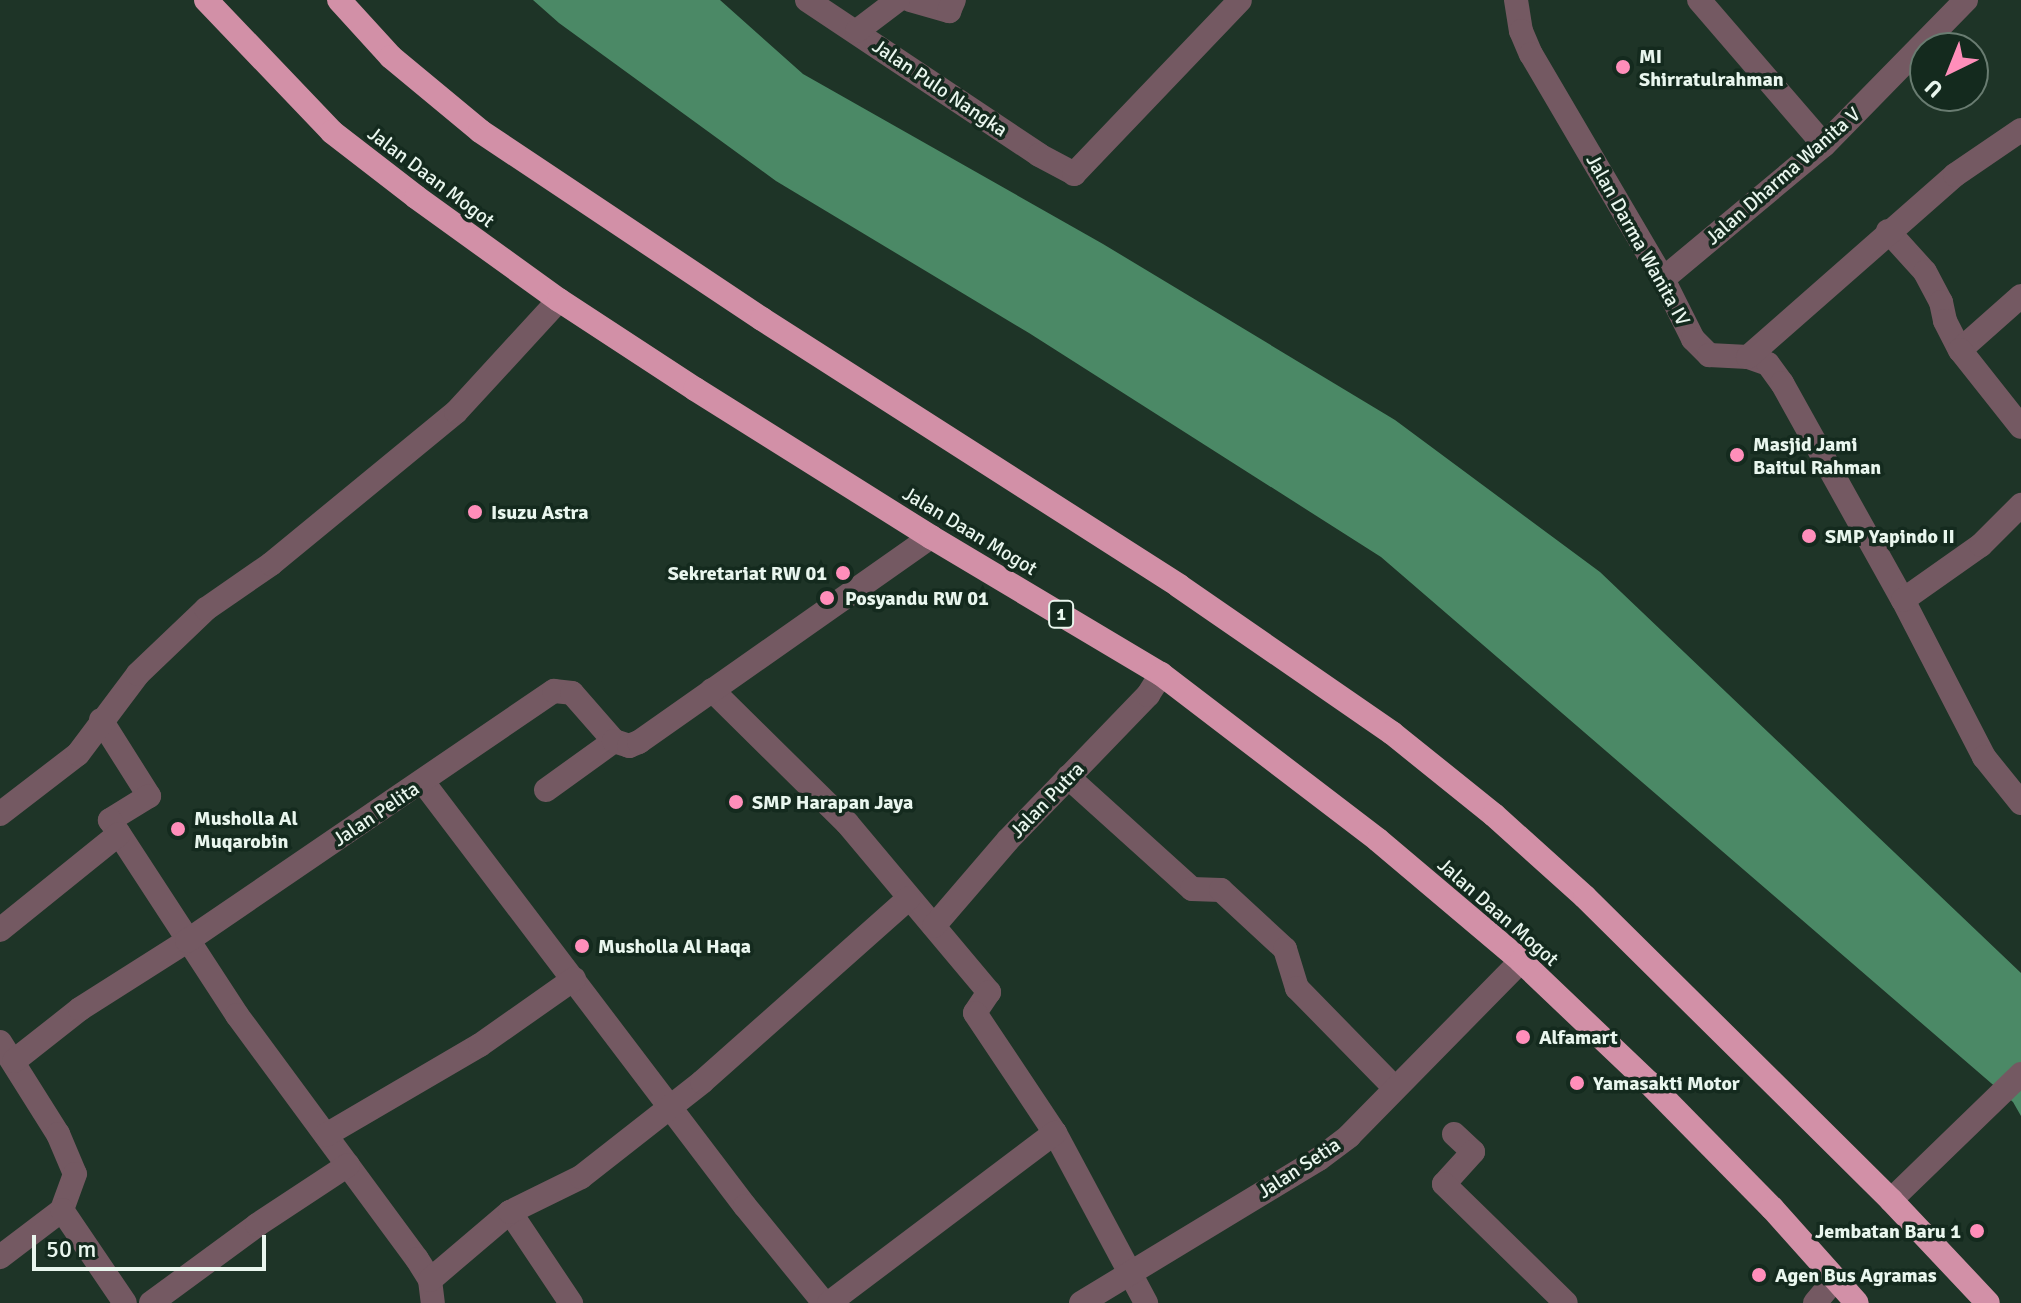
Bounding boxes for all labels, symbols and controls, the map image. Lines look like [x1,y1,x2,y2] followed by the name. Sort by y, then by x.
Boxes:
[1909,32,1989,112] north arrow
[868,34,1012,142] street label: Jalan Pulo Nangka
[1639,44,1784,91] place label: MI Shirratulrahman
[1614,58,1632,76] marker: MI Shirratulrahman
[1919,74,1948,103] text: U
[1701,102,1865,250] street label: Jalan Dharma Wanita V
[363,121,499,233] street label: Jalan Daan Mogot
[1581,150,1695,330] street label: Jalan Darma Wanita IV
[1753,432,1881,479] place label: Masjid Jami Baitul Rahman
[1728,446,1746,464] marker: Masjid Jami Baitul Rahman
[898,481,1042,581] street label: Jalan Daan Mogot
[491,500,589,524] place label: Isuzu Astra
[466,503,484,521] marker: Isuzu Astra
[1825,524,1955,548] place label: SMP Yapindo II
[1800,527,1818,545] marker: SMP Yapindo II
[668,561,827,585] place label: Sekretariat RW 01
[834,564,852,582] marker: Sekretariat RW 01
[845,586,989,610] place label: Posyandu RW 01
[816,587,838,609] marker: Posyandu RW 01
[1047,600,1075,628] road number: 1
[1005,757,1089,843] street label: Jalan Putra
[328,776,424,852] street label: Jalan Pelita
[752,790,913,814] place label: SMP Harapan Jaya
[727,793,745,811] marker: SMP Harapan Jaya
[194,806,298,853] place label: Musholla Al Muqarobin
[169,820,187,838] marker: Musholla Al Muqarobin
[1433,853,1563,971] street label: Jalan Daan Mogot
[598,934,751,958] place label: Musholla Al Haqa
[573,937,591,955] marker: Musholla Al Haqa
[1539,1025,1618,1049] place label: Alfamart
[1514,1028,1532,1046] marker: Alfamart
[1593,1071,1740,1095] place label: Yamasakti Motor
[1568,1074,1586,1092] marker: Yamasakti Motor
[1253,1132,1345,1204] street label: Jalan Setia
[36,1219,270,1269] scale bar
[1815,1219,1961,1243] place label: Jembatan Baru 1
[1968,1222,1986,1240] marker: Jembatan Baru 1
[46,1234,96,1264] text: 50 m
[1775,1263,1937,1287] place label: Agen Bus Agramas
[1750,1266,1768,1284] marker: Agen Bus Agramas

